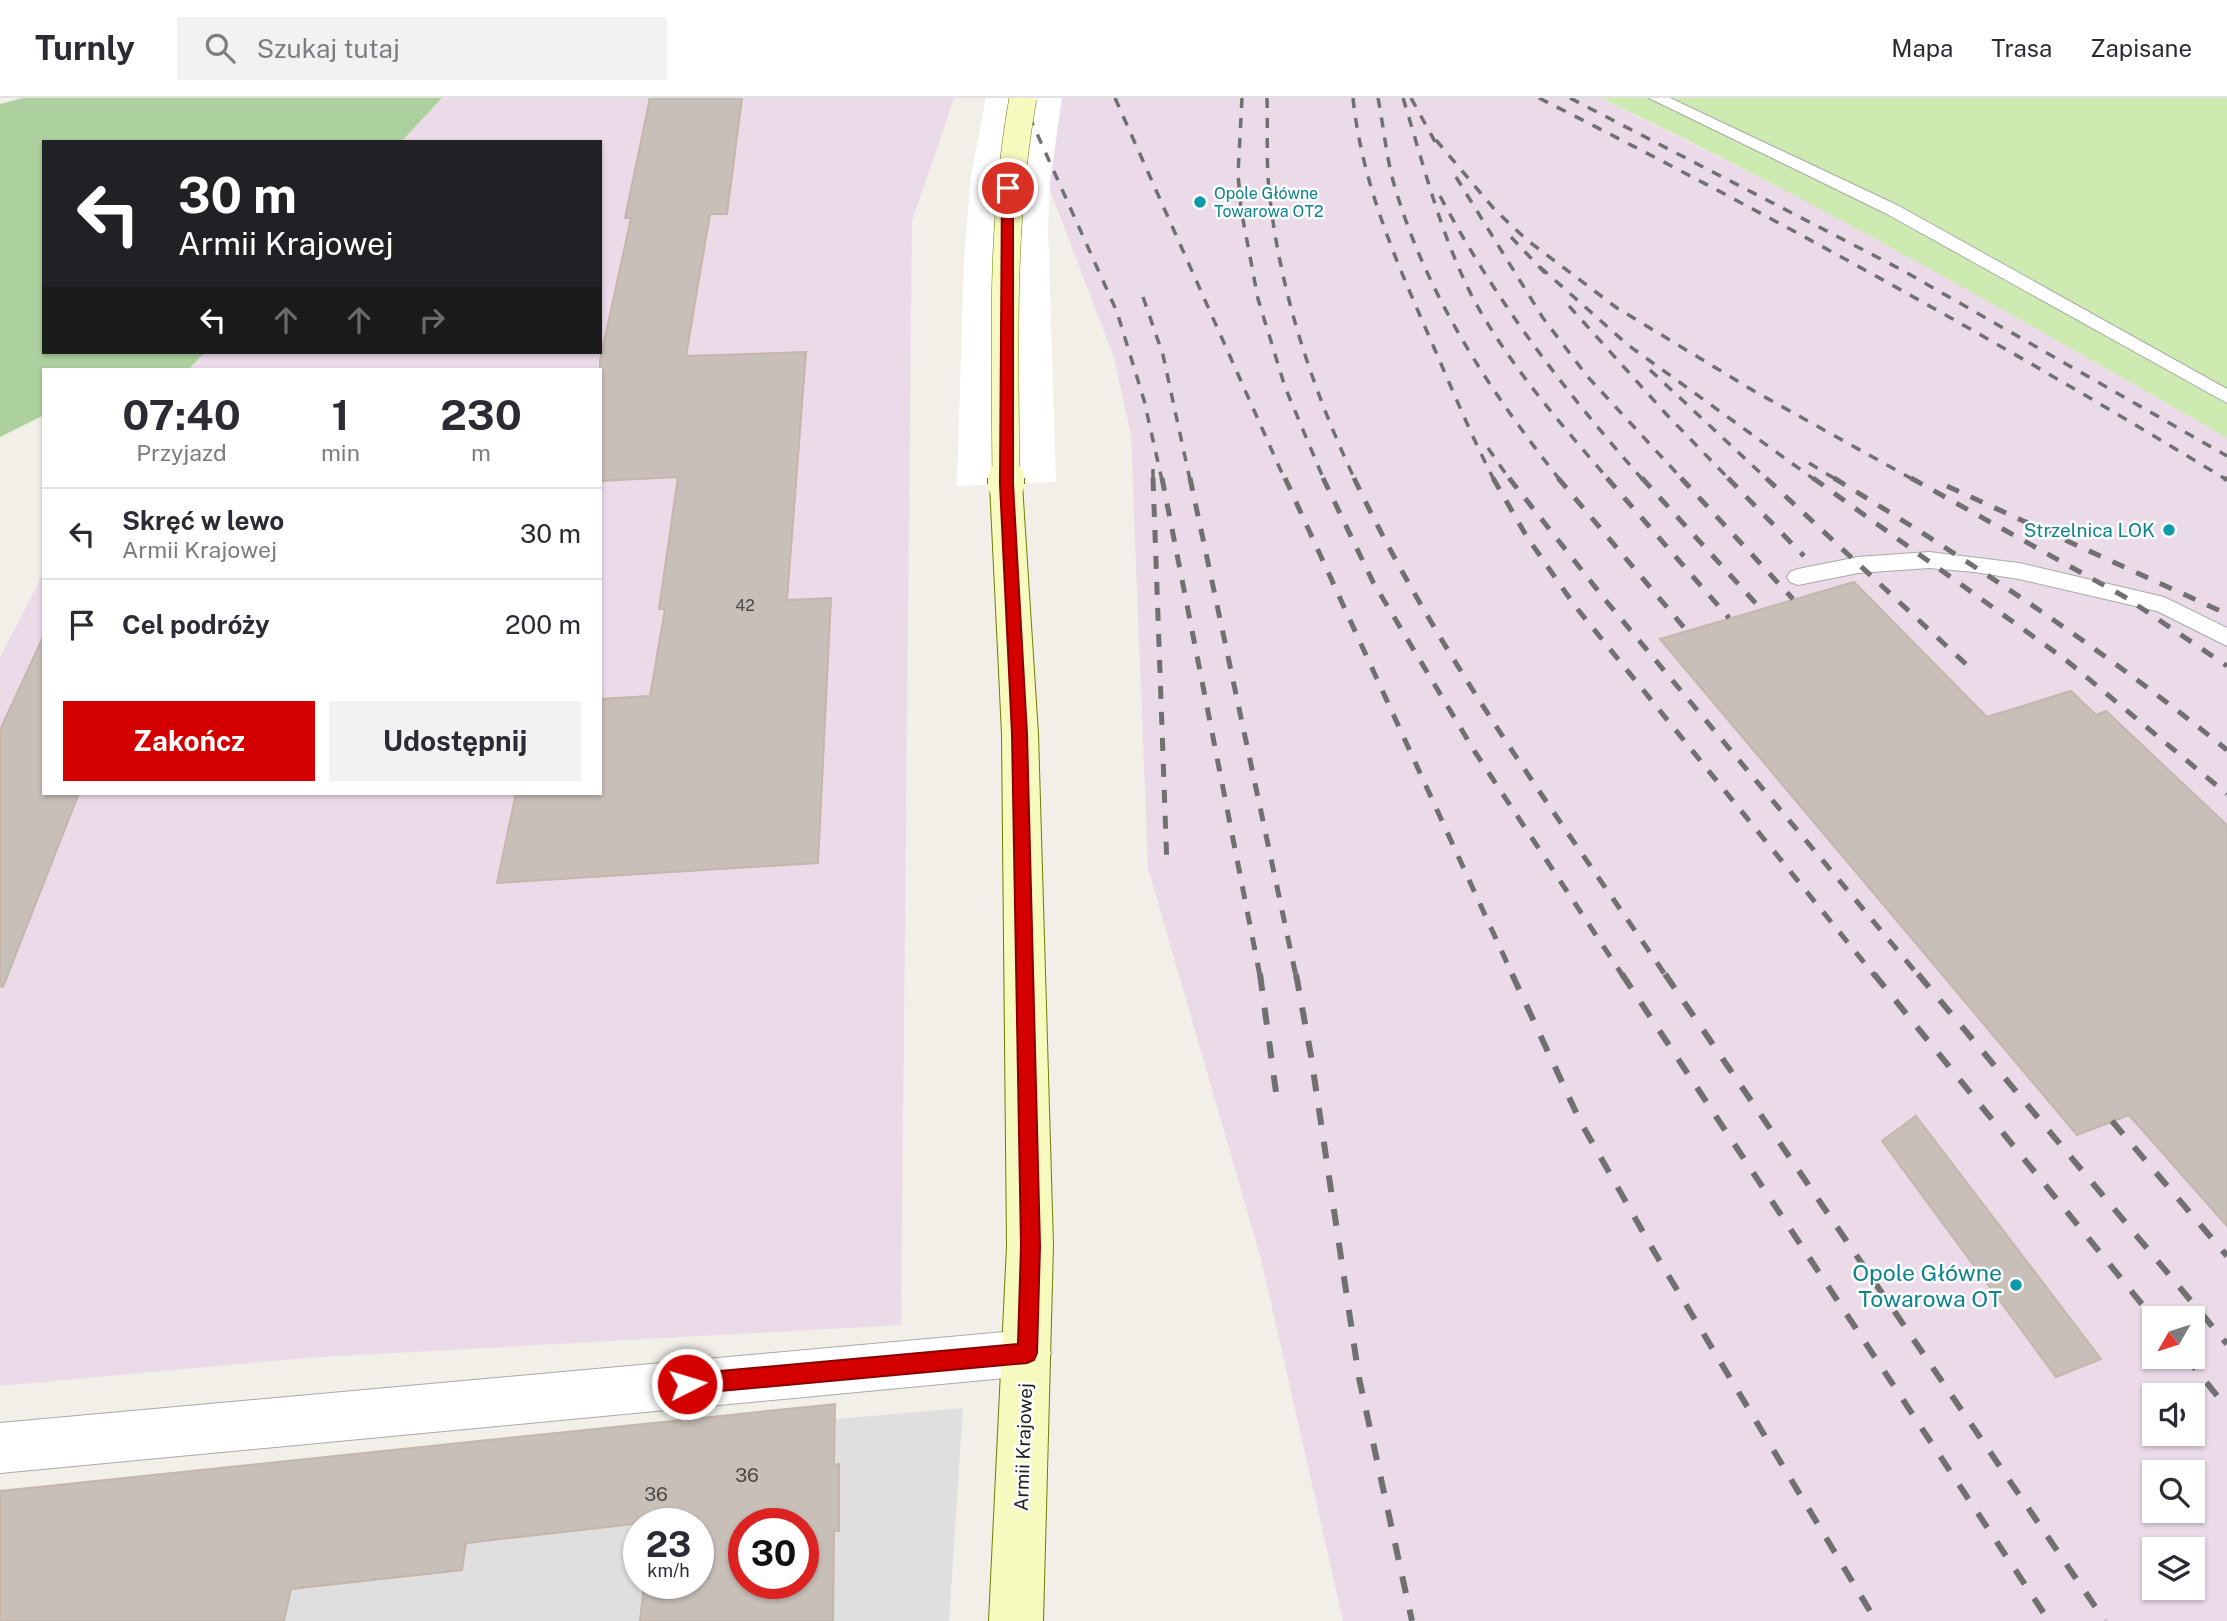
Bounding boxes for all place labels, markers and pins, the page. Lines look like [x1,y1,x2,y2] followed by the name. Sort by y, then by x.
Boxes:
[978,158,1038,218] pin
[1214,184,1323,221] place label: Opole Główne Towarowa OT2
[1192,194,1208,210] marker: Opole Główne Towarowa OT2
[2024,519,2155,541] place label: Strzelnica LOK
[2161,522,2177,538] marker: Strzelnica LOK
[1852,1259,2002,1312] place label: Opole Główne Towarowa OT
[2008,1277,2024,1293] marker: Opole Główne Towarowa OT

